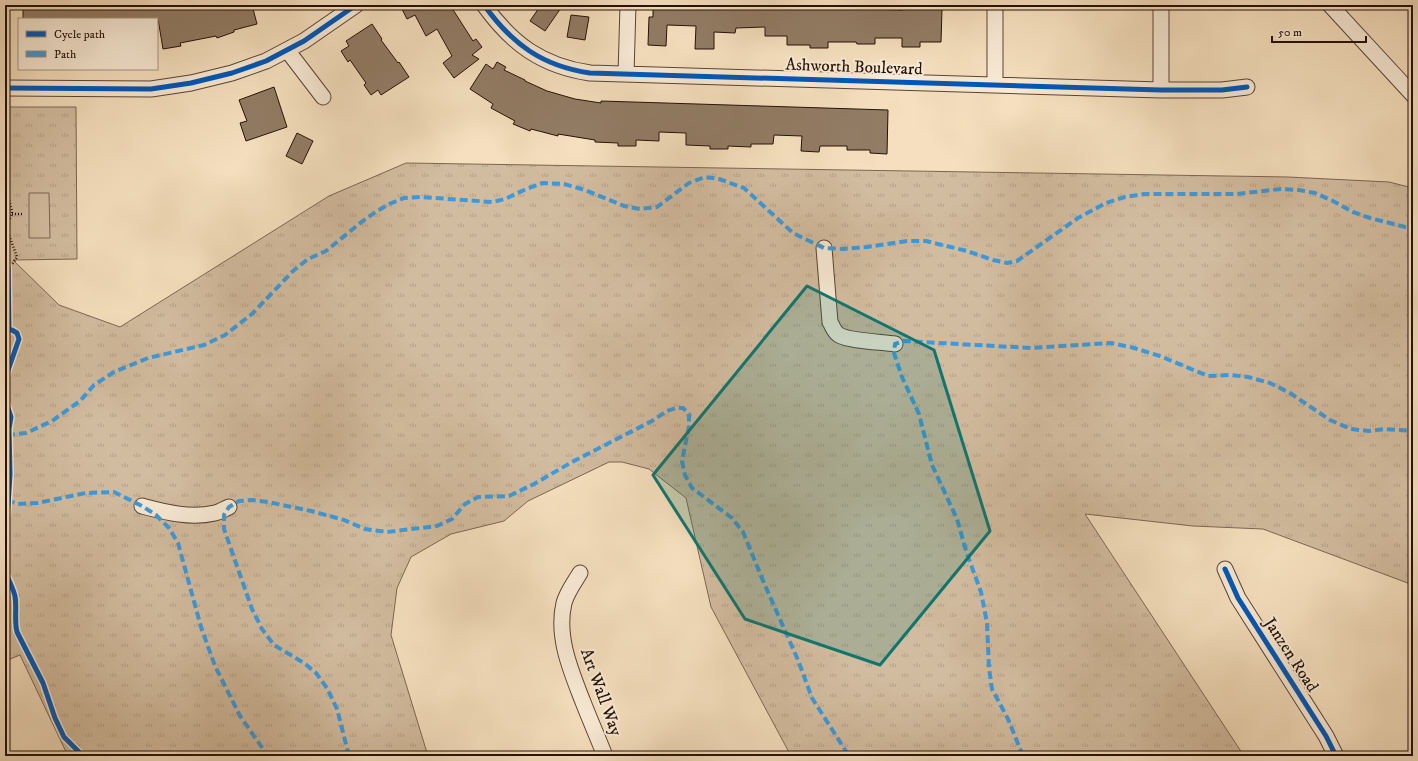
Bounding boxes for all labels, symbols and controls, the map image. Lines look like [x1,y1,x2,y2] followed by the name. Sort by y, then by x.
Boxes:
[18,18,158,70] legend
[1272,18,1366,44] scale bar
[1278,25,1302,40] text: 50 m
[54,27,106,42] text: Cycle path
[54,47,77,62] text: Path
[785,54,924,80] street label: Ashworth Boulevard
[1258,612,1324,697] street label: Janzen Road
[575,645,627,740] street label: Art Wall Way

